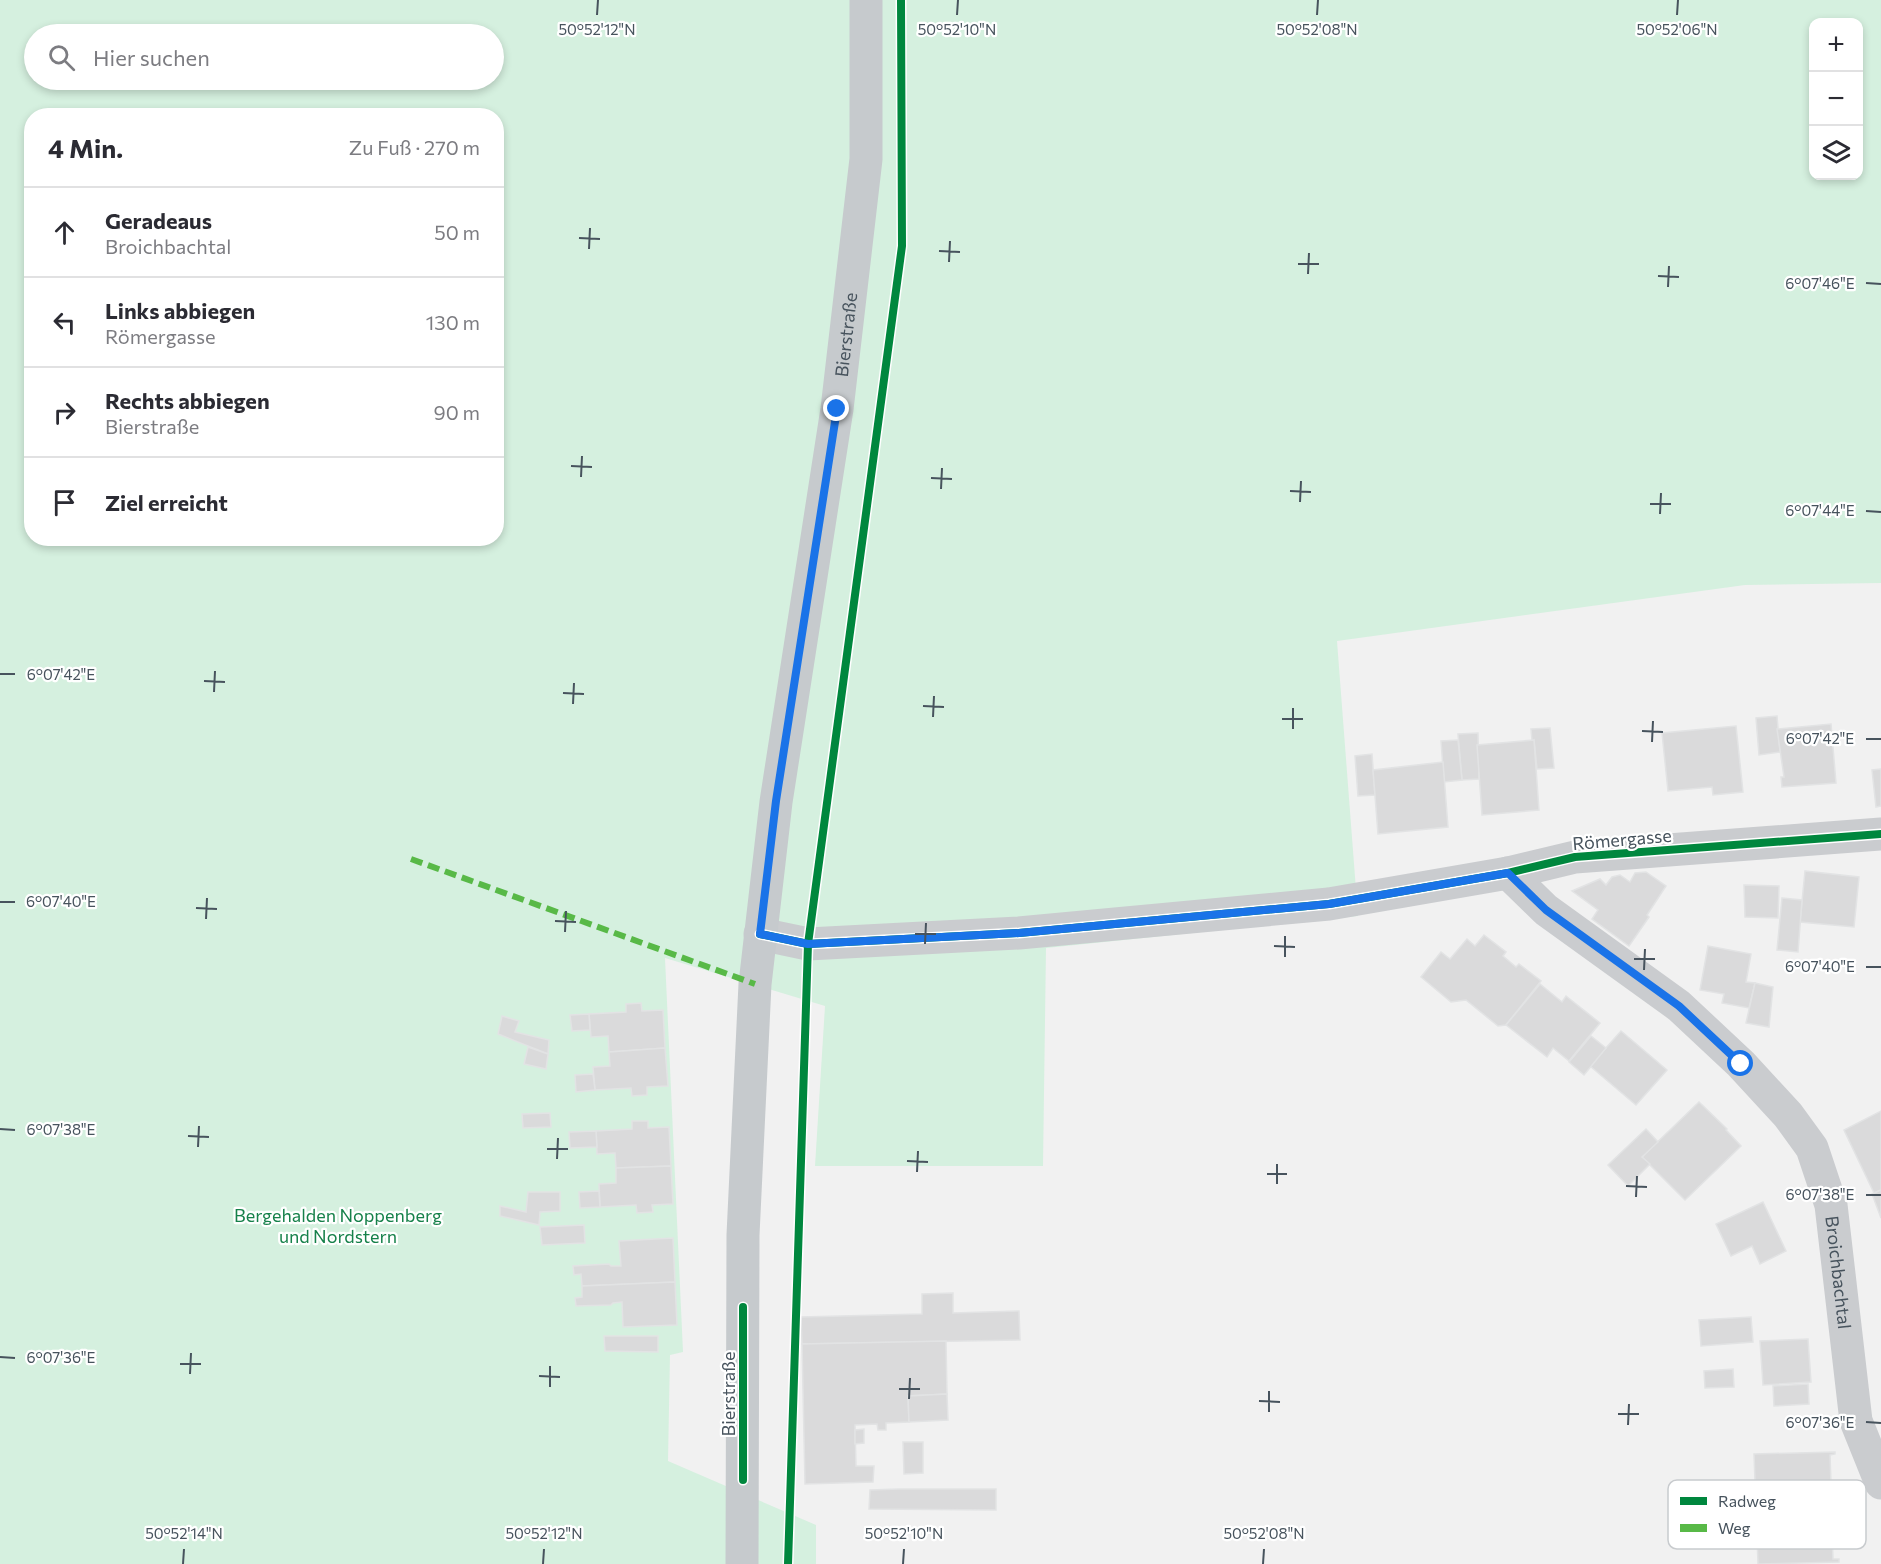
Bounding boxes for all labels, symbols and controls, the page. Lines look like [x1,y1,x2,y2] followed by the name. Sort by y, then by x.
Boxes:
[1809,18,1863,180] map controls
[1809,18,1863,72] button: +
[558,20,636,38] text: 50°52'12"N
[918,20,996,38] text: 50°52'10"N
[1276,20,1358,38] text: 50°52'08"N
[1636,20,1718,38] text: 50°52'06"N
[24,24,504,90] search box
[45,41,78,74] icon: search
[93,44,210,71] text: Hier suchen
[1809,72,1863,126] button: −
[1809,126,1863,180] button: layers
[48,132,123,163] text: 4 Min.
[349,135,480,159] text: Zu Fuß · 270 m
[105,207,212,234] text: Geradeaus
[48,216,81,249] icon: ahead
[434,220,480,244] text: 50 m
[105,234,231,258] text: Broichbachtal
[1785,274,1855,292] text: 6°07'46"E
[830,291,861,378] street label: Bierstraße
[105,297,255,324] text: Links abbiegen
[48,306,81,339] icon: left
[426,310,480,334] text: 130 m
[105,324,216,348] text: Römergasse
[105,387,270,414] text: Rechts abbiegen
[823,395,849,421] route end
[48,396,81,429] icon: right
[434,400,480,424] text: 90 m
[105,414,199,438] text: Bierstraße
[48,486,81,519] icon: arrive
[105,489,228,516] text: Ziel erreicht
[1785,501,1855,519] text: 6°07'44"E
[27,665,95,683] text: 6°07'42"E
[1786,729,1854,747] text: 6°07'42"E
[1571,824,1673,854] street label: Römergasse
[26,892,96,910] text: 6°07'40"E
[1785,957,1855,975] text: 6°07'40"E
[1727,1050,1753,1076] route start
[27,1120,96,1138] text: 6°07'38"E
[1786,1185,1855,1203] text: 6°07'38"E
[234,1204,442,1247] park label: Bergehalden Noppenberg und Nordstern
[1821,1215,1856,1330] street label: Broichbachtal
[27,1348,96,1366] text: 6°07'36"E
[717,1352,739,1436] street label: Bierstraße
[1786,1413,1855,1431] text: 6°07'36"E
[1668,1480,1866,1549] legend
[1718,1491,1776,1510] text: Radweg
[1718,1518,1751,1537] text: Weg
[145,1524,223,1542] text: 50°52'14"N
[505,1524,583,1542] text: 50°52'12"N
[865,1524,943,1542] text: 50°52'10"N
[1223,1524,1305,1542] text: 50°52'08"N

